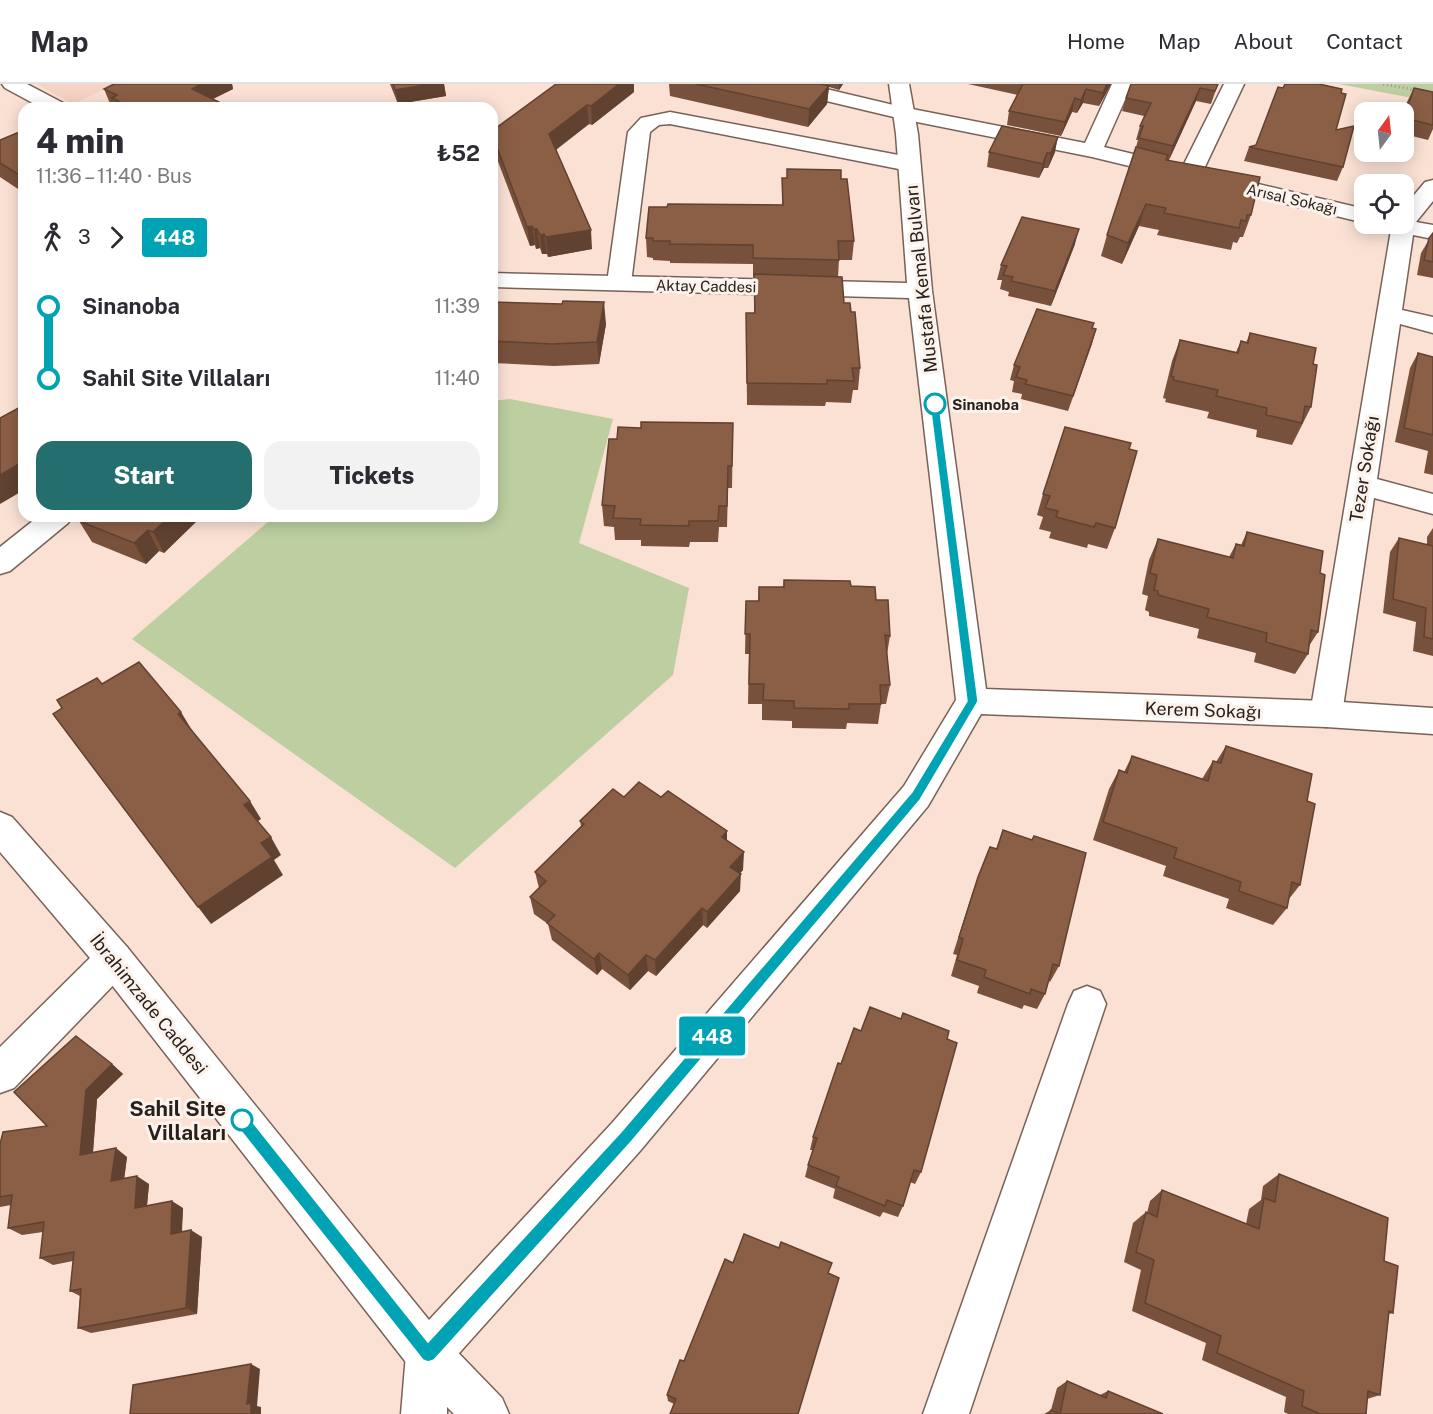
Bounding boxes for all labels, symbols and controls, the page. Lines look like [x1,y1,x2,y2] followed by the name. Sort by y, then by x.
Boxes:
[30,25,89,58] text: Map
[1067,29,1125,54] text: Home
[1158,29,1201,54] text: Map
[1234,29,1293,54] text: About
[1326,29,1403,54] text: Contact
[1354,102,1414,162] north arrow
[1354,102,1414,234] map controls
[36,122,124,160] text: 4 min
[437,140,480,166] text: ₺52
[36,164,192,188] text: 11:36 – 11:40 · Bus
[1354,174,1414,234] button: locate
[1245,180,1339,218] street label: Arısal Sokağı
[901,184,941,374] street label: Mustafa Kemal Bulvarı
[36,221,69,254] icon: walk
[100,221,133,254] icon: forward
[78,225,91,249] text: 3
[154,225,195,250] text: 448
[656,277,756,295] street label: Aktay Caddesi
[82,293,180,319] text: Sinanoba
[434,294,480,318] text: 11:39
[82,365,270,391] text: Sahil Site Villaları
[435,366,480,390] text: 11:40
[924,393,946,415] marker: Sinanoba
[952,396,1019,413] place label: Sinanoba
[1345,414,1383,524] street label: Tezer Sokağı
[36,441,252,510] button: Start
[264,441,480,510] button: Tickets
[1144,697,1262,723] street label: Kerem Sokağı
[86,929,213,1078] street label: İbrahimzade Caddesi
[678,1016,746,1056] line badge: 448
[691,1024,733,1049] text: 448
[129,1096,226,1145] place label: Sahil Site Villaları
[231,1109,253,1131] marker: Sahil Site Villaları

